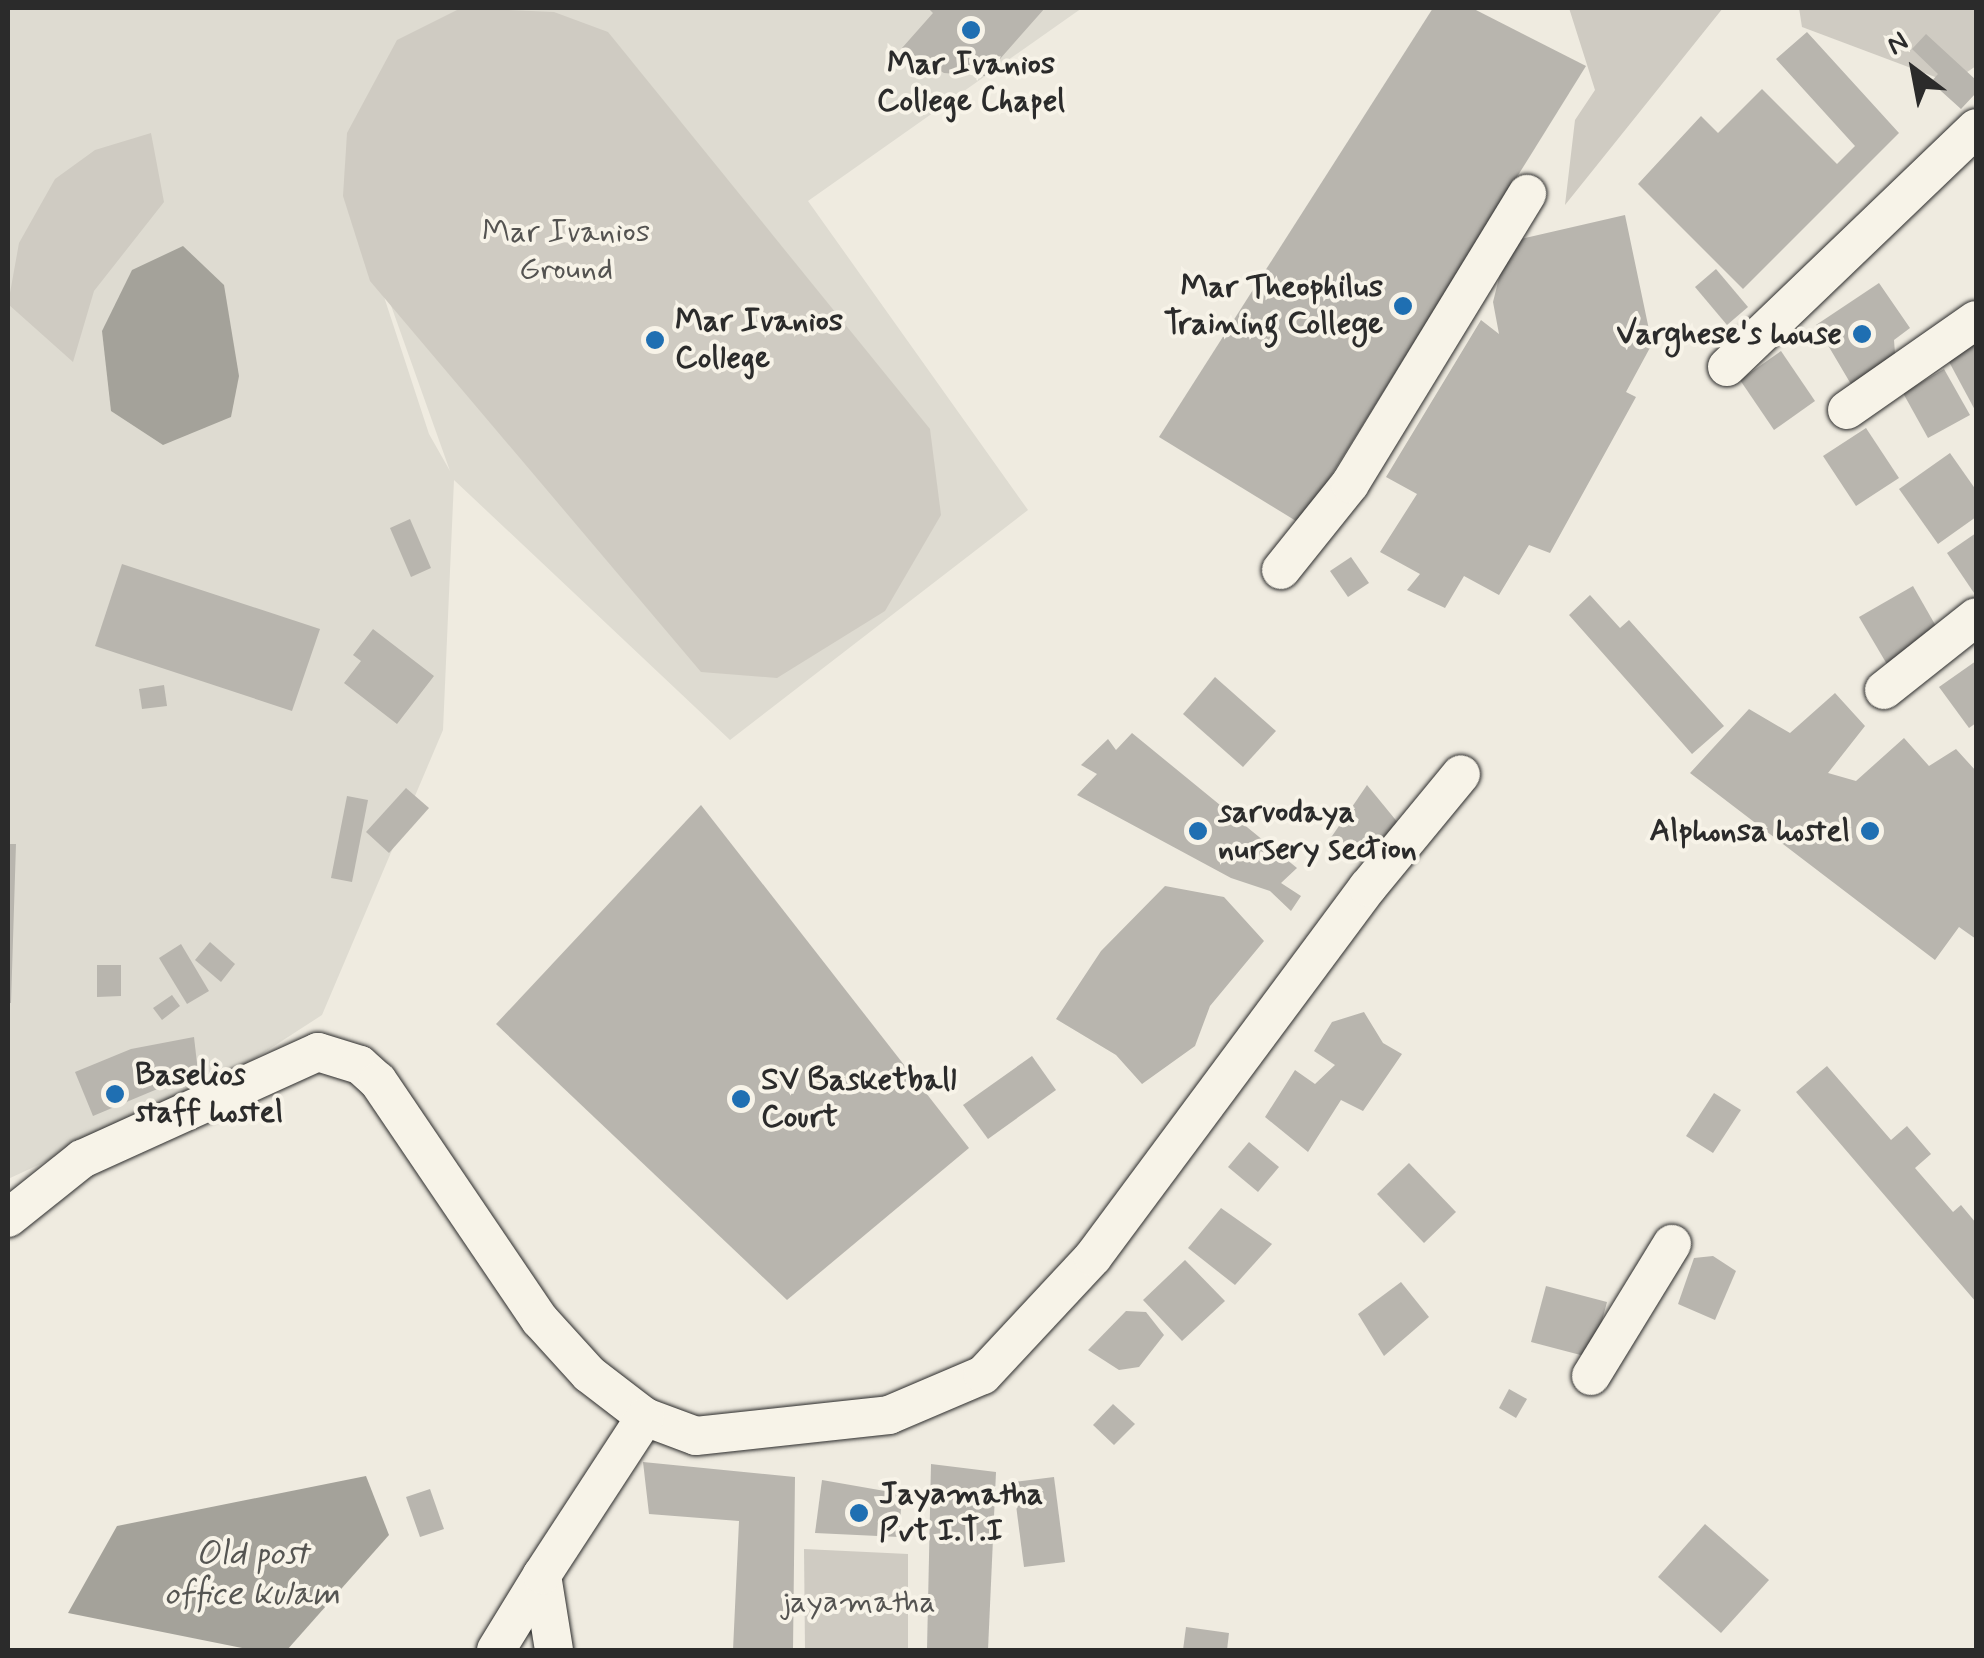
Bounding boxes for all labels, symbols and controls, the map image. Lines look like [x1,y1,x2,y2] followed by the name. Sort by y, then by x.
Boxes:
[960,19,982,41] marker: Mar Ivanios College Chapel
[1864,20,1964,120] north arrow
[1880,24,1916,65] text: N
[874,46,1068,121] place label: Mar Ivanios College Chapel
[483,214,649,289] park label: Mar Ivanios Ground
[1164,269,1383,344] place label: Mar Theophilus Training College
[1392,295,1414,317] marker: Mar Theophilus Training College
[675,303,840,378] place label: Mar Ivanios College
[1616,315,1842,353] place label: Varghese's house
[1851,323,1873,345] marker: Varghese's house
[644,329,666,351] marker: Mar Ivanios College
[1218,794,1418,869] place label: sarvodaya nursery section
[1650,812,1850,850] place label: Alphonsa hostel
[1187,820,1209,842] marker: sarvodaya nursery section
[1859,820,1881,842] marker: Alphonsa hostel
[135,1057,283,1132] place label: Baselios staff hostel
[761,1062,960,1137] place label: SV Basketball Court
[104,1083,126,1105] marker: Baselios staff hostel
[730,1088,752,1110] marker: SV Basketball Court
[879,1476,1043,1551] place label: Jayamatha Pvt I.T.I
[848,1502,870,1524] marker: Jayamatha Pvt I.T.I
[160,1533,344,1615] water label: Old post office kulam
[780,1583,936,1621] park label: jayamatha

